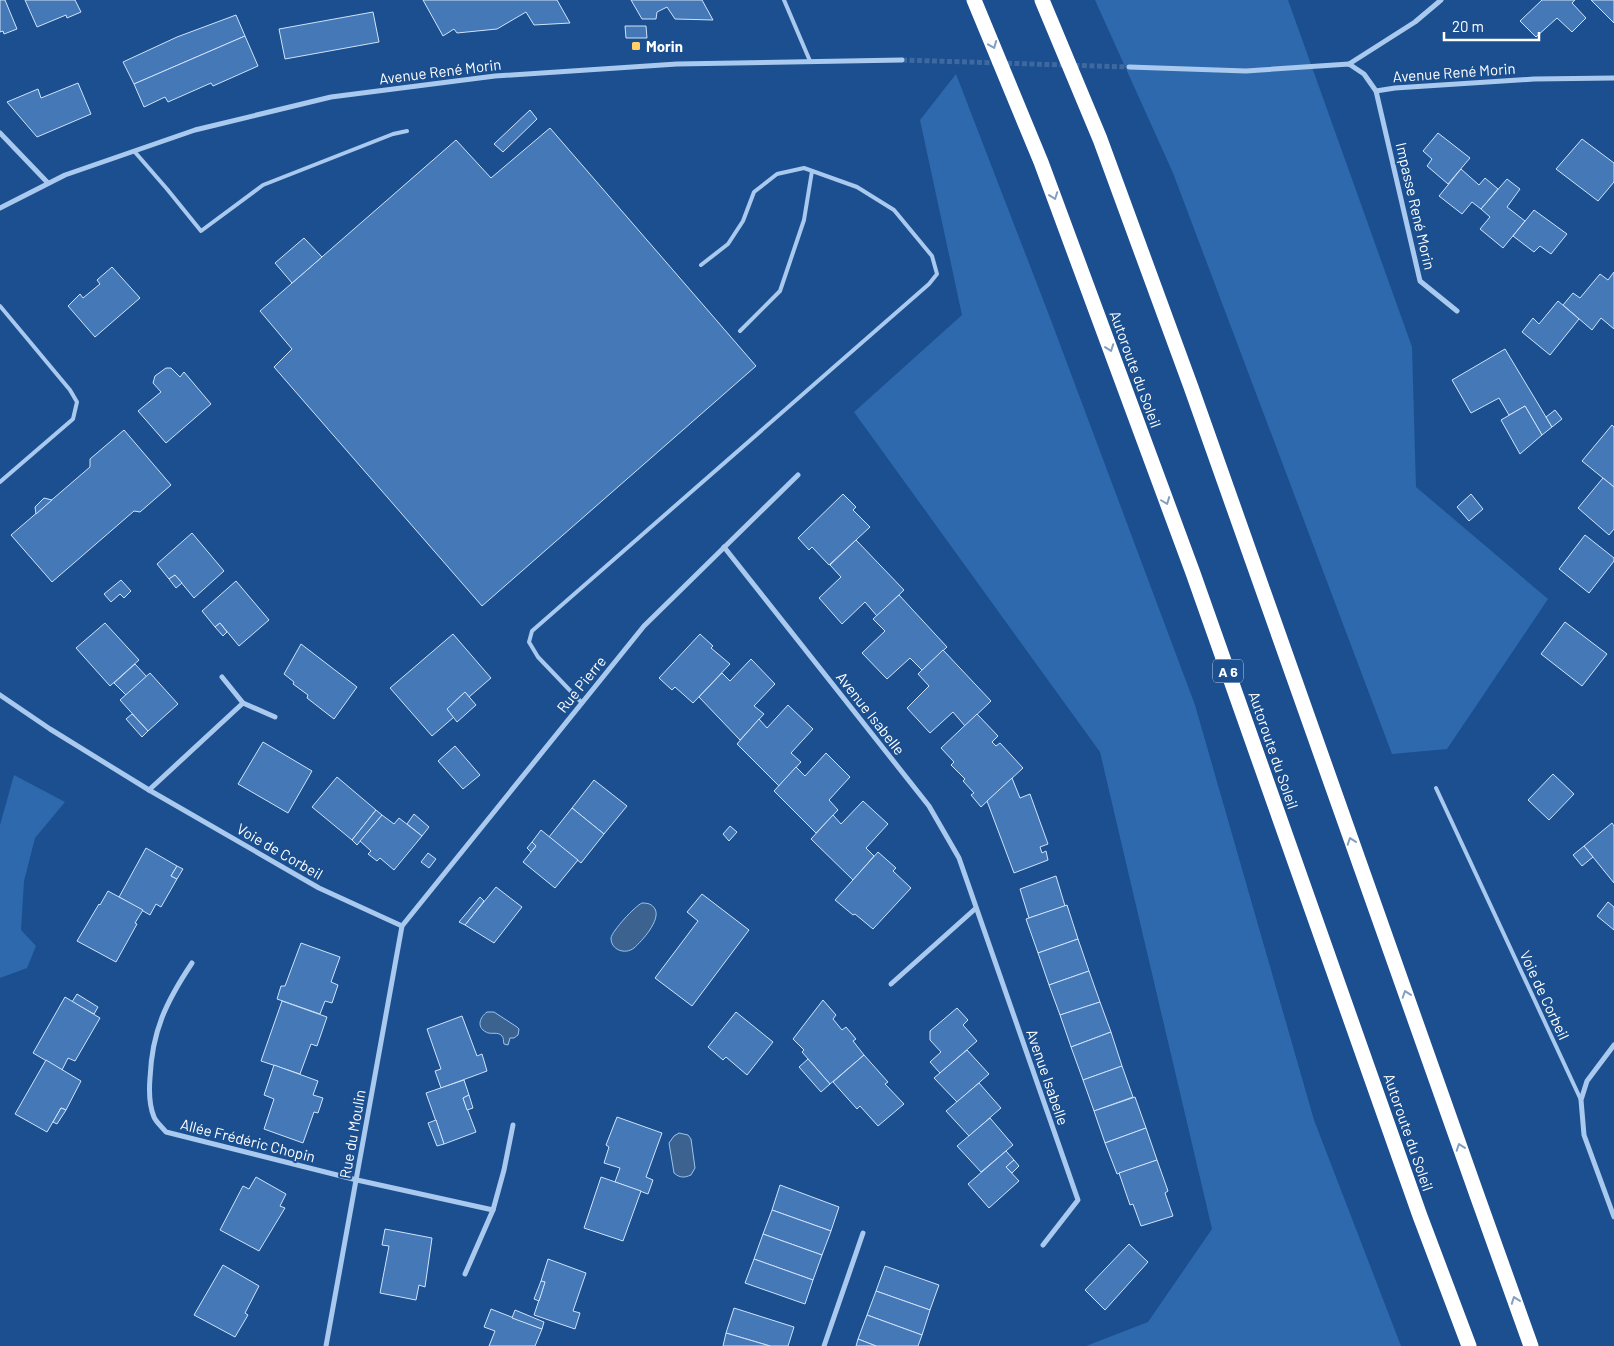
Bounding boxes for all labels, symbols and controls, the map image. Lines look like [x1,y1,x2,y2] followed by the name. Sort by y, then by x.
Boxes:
[1444,10,1539,42] scale bar
[1452,17,1484,35] text: 20 m
[646,37,683,55] place label: Morin
[630,40,642,52] marker: Morin
[987,40,997,49] one-way arrow
[378,55,502,87] street label: Avenue René Morin
[1392,59,1516,85] street label: Avenue René Morin
[1393,141,1439,271] street label: Impasse René Morin
[1048,191,1058,200] one-way arrow
[1106,308,1166,430] street label: Autoroute du Soleil
[1104,344,1114,352] one-way arrow
[1160,496,1170,504] one-way arrow
[553,652,609,716] street label: Rue Pierre
[1213,659,1243,682] road number: A 6
[833,668,909,758] street label: Avenue Isabelle
[1245,689,1303,811] street label: Autoroute du Soleil
[234,819,326,883] street label: Voie de Corbeil
[1347,837,1357,846] one-way arrow
[1516,948,1574,1042] street label: Voie de Corbeil
[1401,990,1411,999] one-way arrow
[1023,1027,1073,1127] street label: Avenue Isabelle
[1380,1071,1438,1193] street label: Autoroute du Soleil
[335,1088,369,1180] street label: Rue du Moulin
[179,1115,317,1165] street label: Allée Frédéric Chopin
[1456,1144,1466,1152] one-way arrow
[1511,1296,1521,1305] one-way arrow

